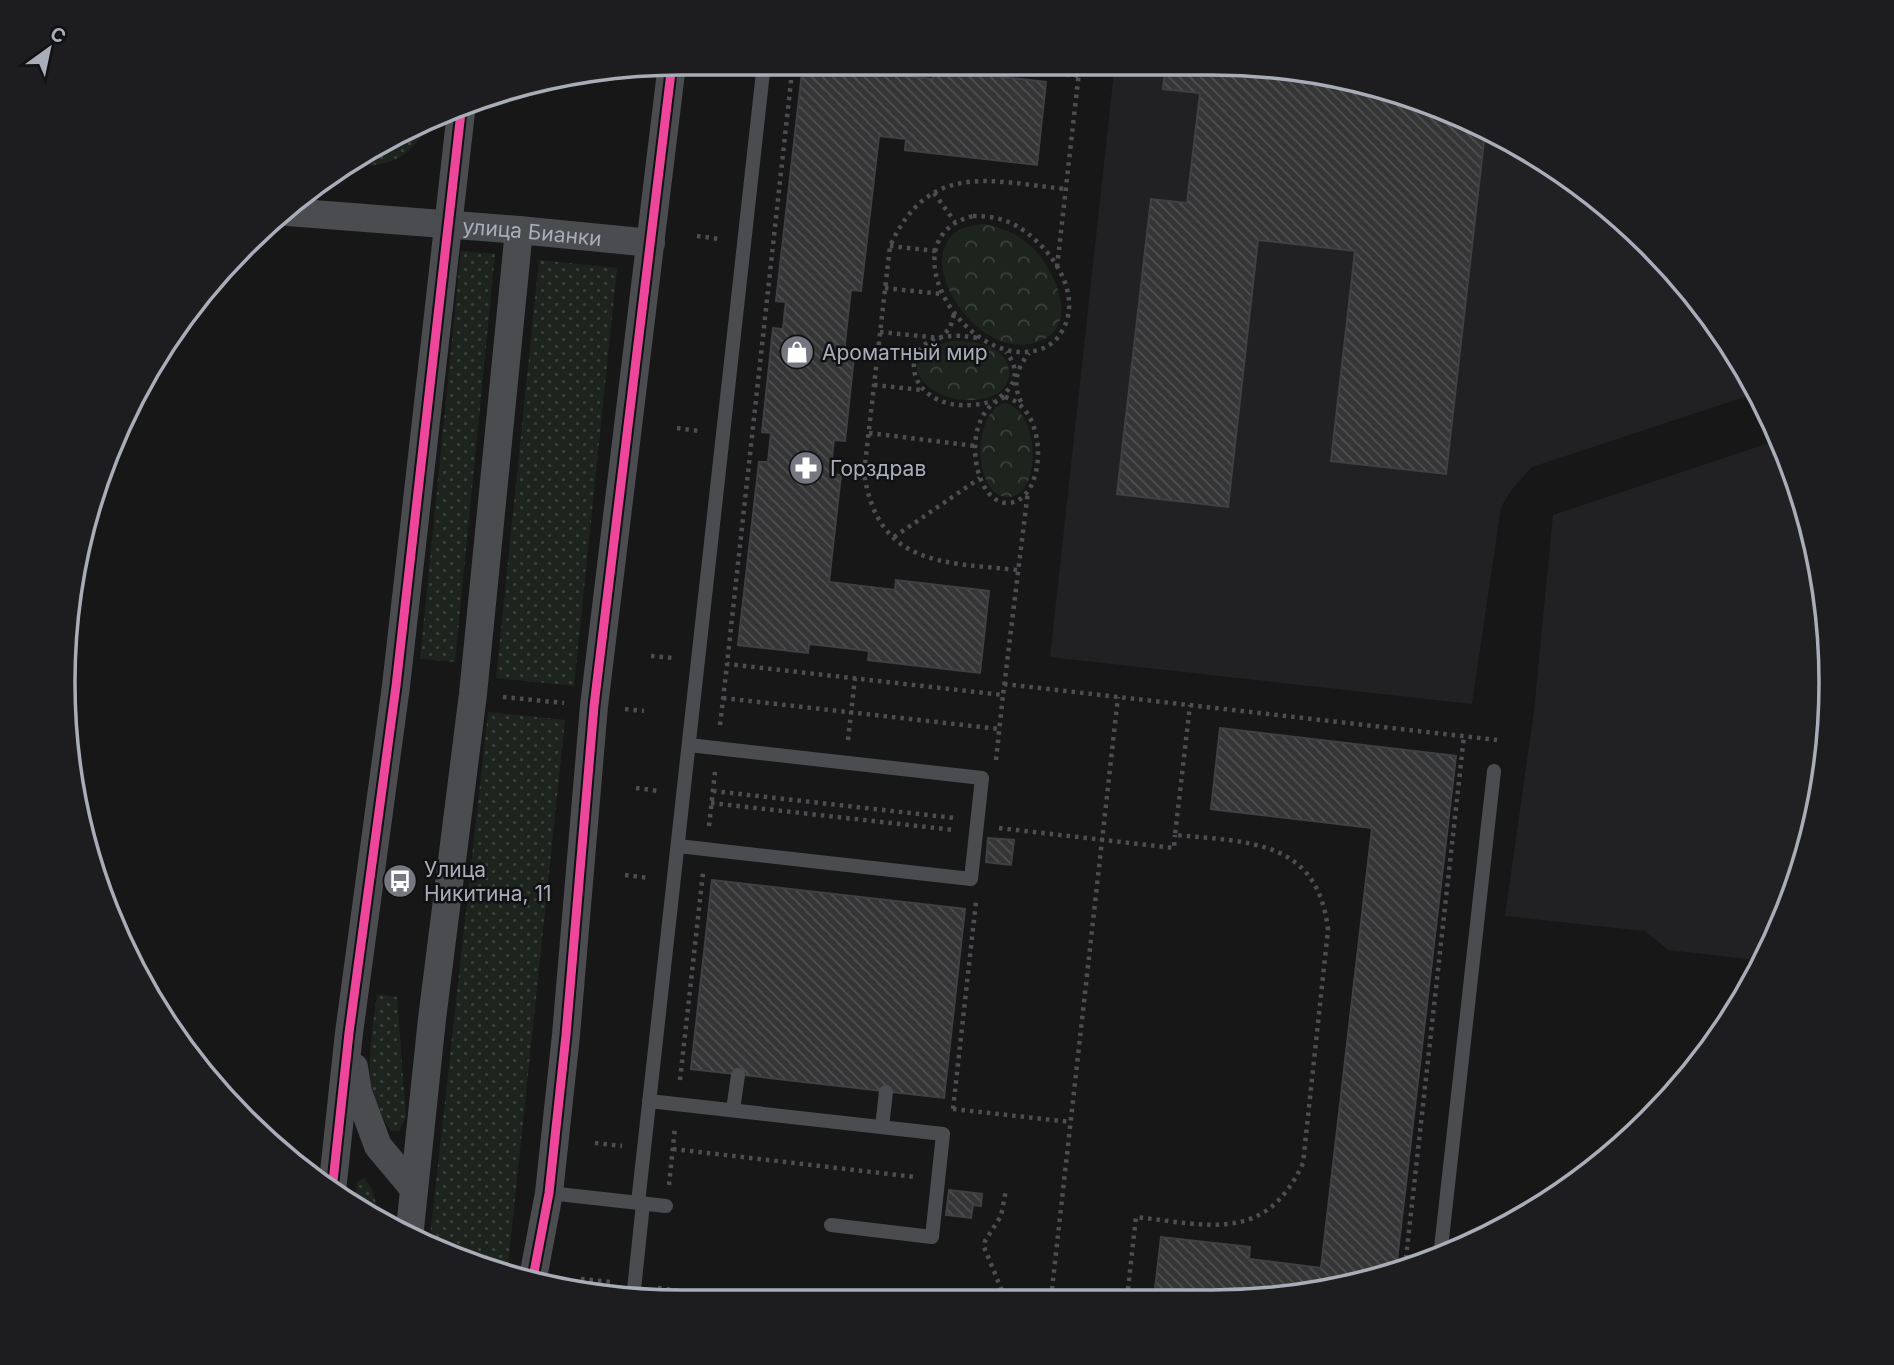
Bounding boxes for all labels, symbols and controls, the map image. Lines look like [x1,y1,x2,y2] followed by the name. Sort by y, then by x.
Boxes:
[14,14,84,84] north arrow
[46,22,70,49] text: С
[462,213,603,251] street label: улица Бианки
[778,333,816,371] shop icon: Ароматный мир
[822,340,988,365] place label: Ароматный мир
[787,449,825,487] pharmacy icon: Горздрав
[830,456,926,481] place label: Горздрав
[424,857,552,906] place label: Улица Никитина, 11
[381,862,419,900] bus stop icon: Улица Никитина, 11

